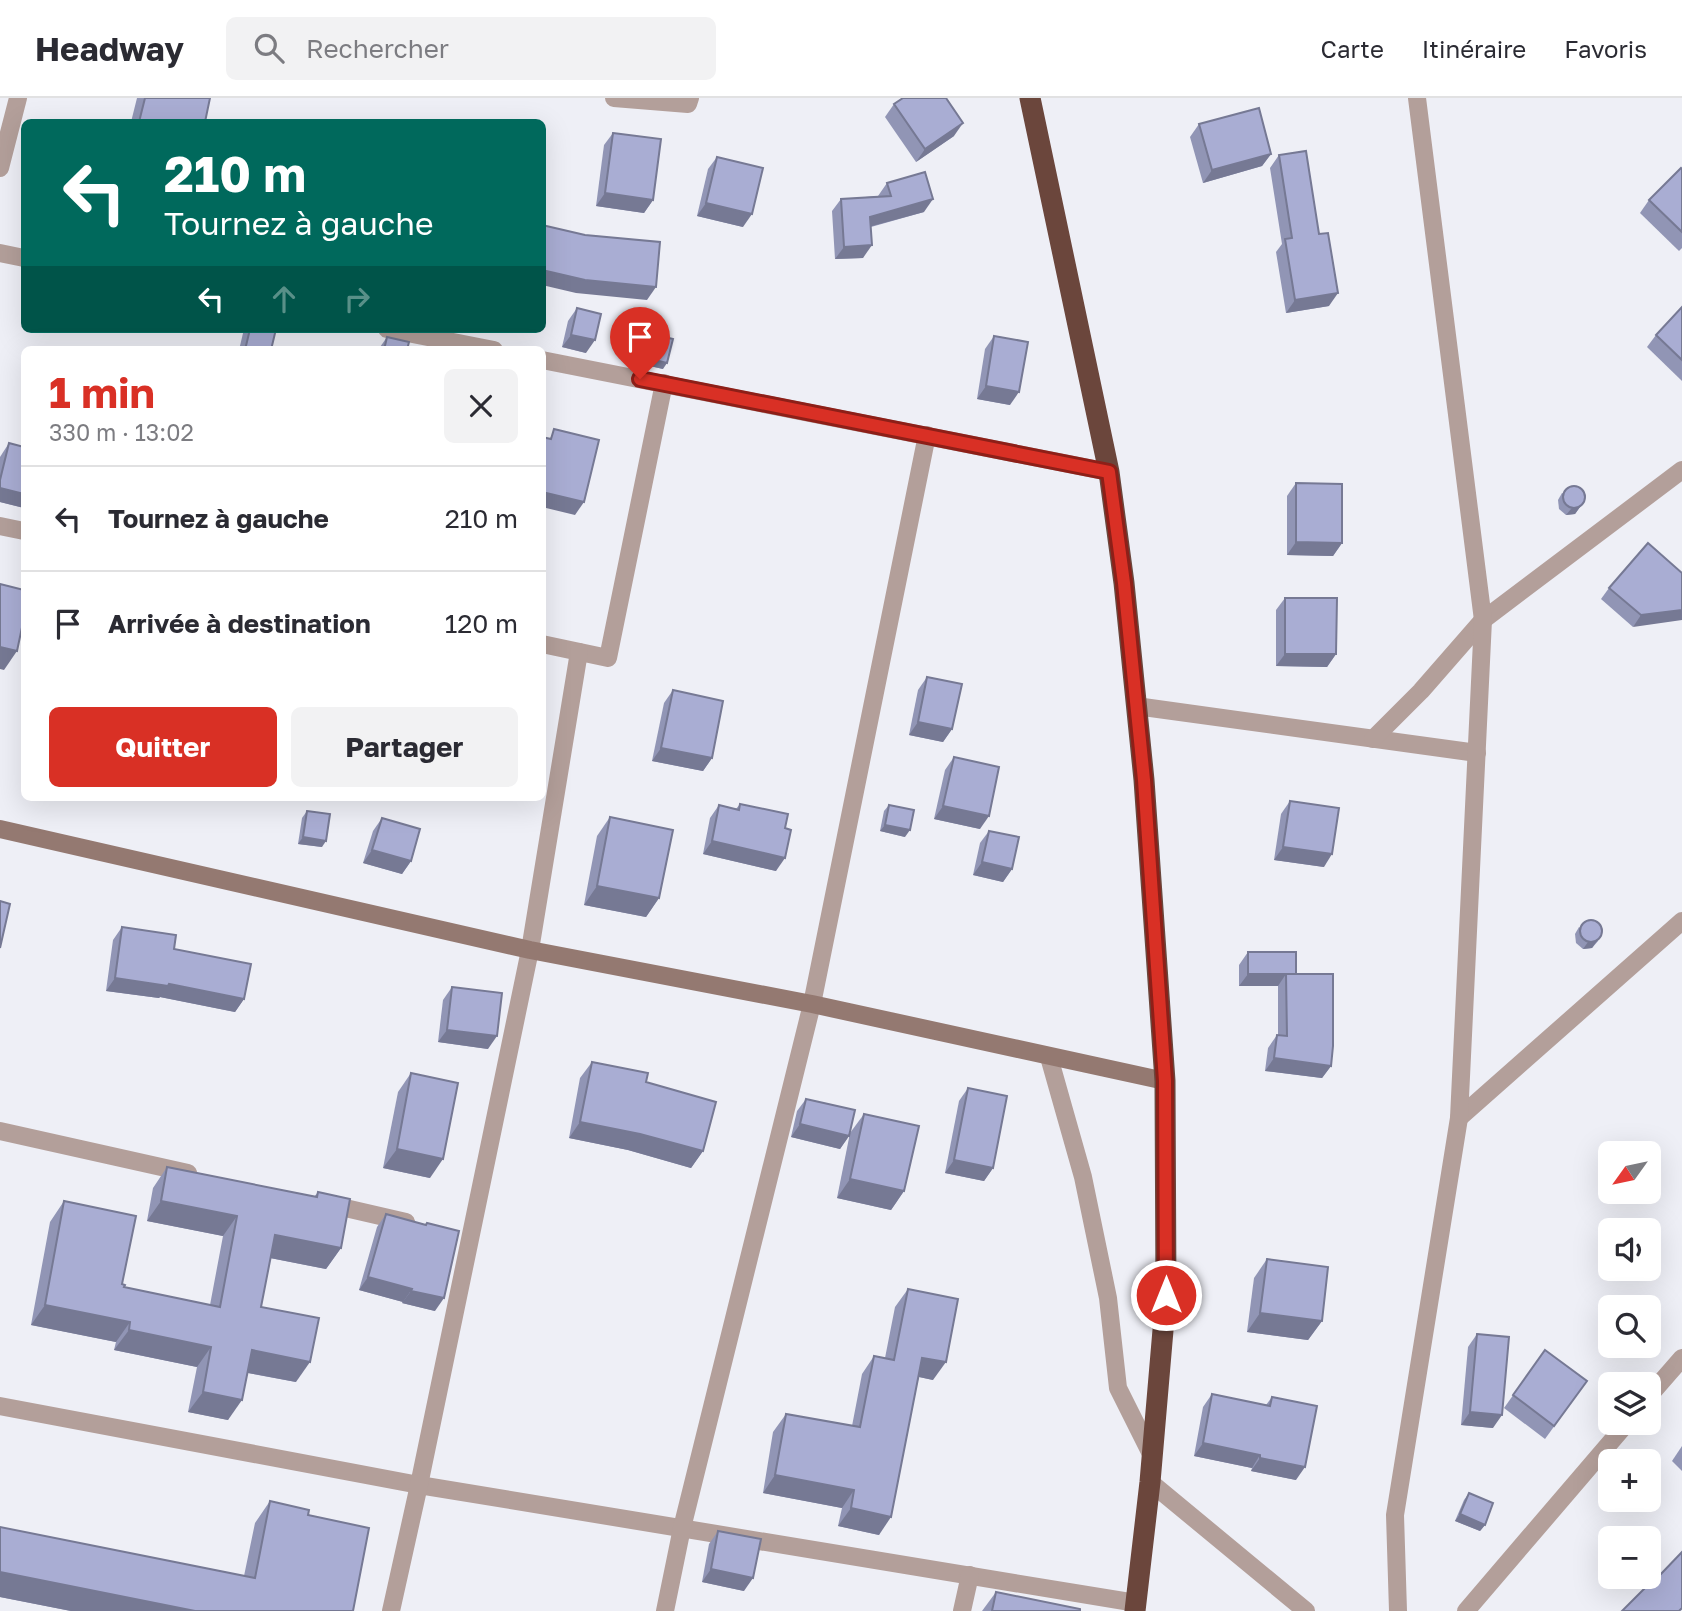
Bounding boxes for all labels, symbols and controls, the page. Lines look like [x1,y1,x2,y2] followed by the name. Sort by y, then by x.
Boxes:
[226,17,716,80] search box
[35,29,184,68] text: Headway
[250,29,288,67] icon: search
[306,33,449,64] text: Rechercher
[1321,34,1384,63] text: Carte
[1422,34,1526,63] text: Itinéraire
[1564,34,1647,63] text: Favoris
[164,144,306,203] text: 210 m
[49,147,140,238] icon: left
[164,204,433,242] text: Tournez à gauche
[192,280,230,318] icon: left
[265,280,303,318] icon: ahead
[338,280,376,318] icon: right
[610,307,670,379] pin
[621,318,659,356] icon: arrive
[49,367,155,417] text: 1 min
[444,369,518,443] button: close
[49,418,194,446] text: 330 m · 13:02
[49,500,87,538] icon: left
[108,503,329,534] text: Tournez à gauche
[445,503,518,534] text: 210 m
[49,605,87,643] icon: arrive
[108,608,371,639] text: Arrivée à destination
[445,608,518,639] text: 120 m
[49,707,277,787] button: Quitter
[291,707,518,787] button: Partager
[1598,1141,1661,1204] north arrow
[1598,1141,1661,1589] map controls
[1598,1218,1661,1281] button: sound
[1129,1258,1203,1332] position arrow
[1598,1295,1661,1358] button: search
[1598,1372,1661,1435] button: layers
[1598,1449,1661,1512] button: +
[1598,1526,1661,1589] button: −

